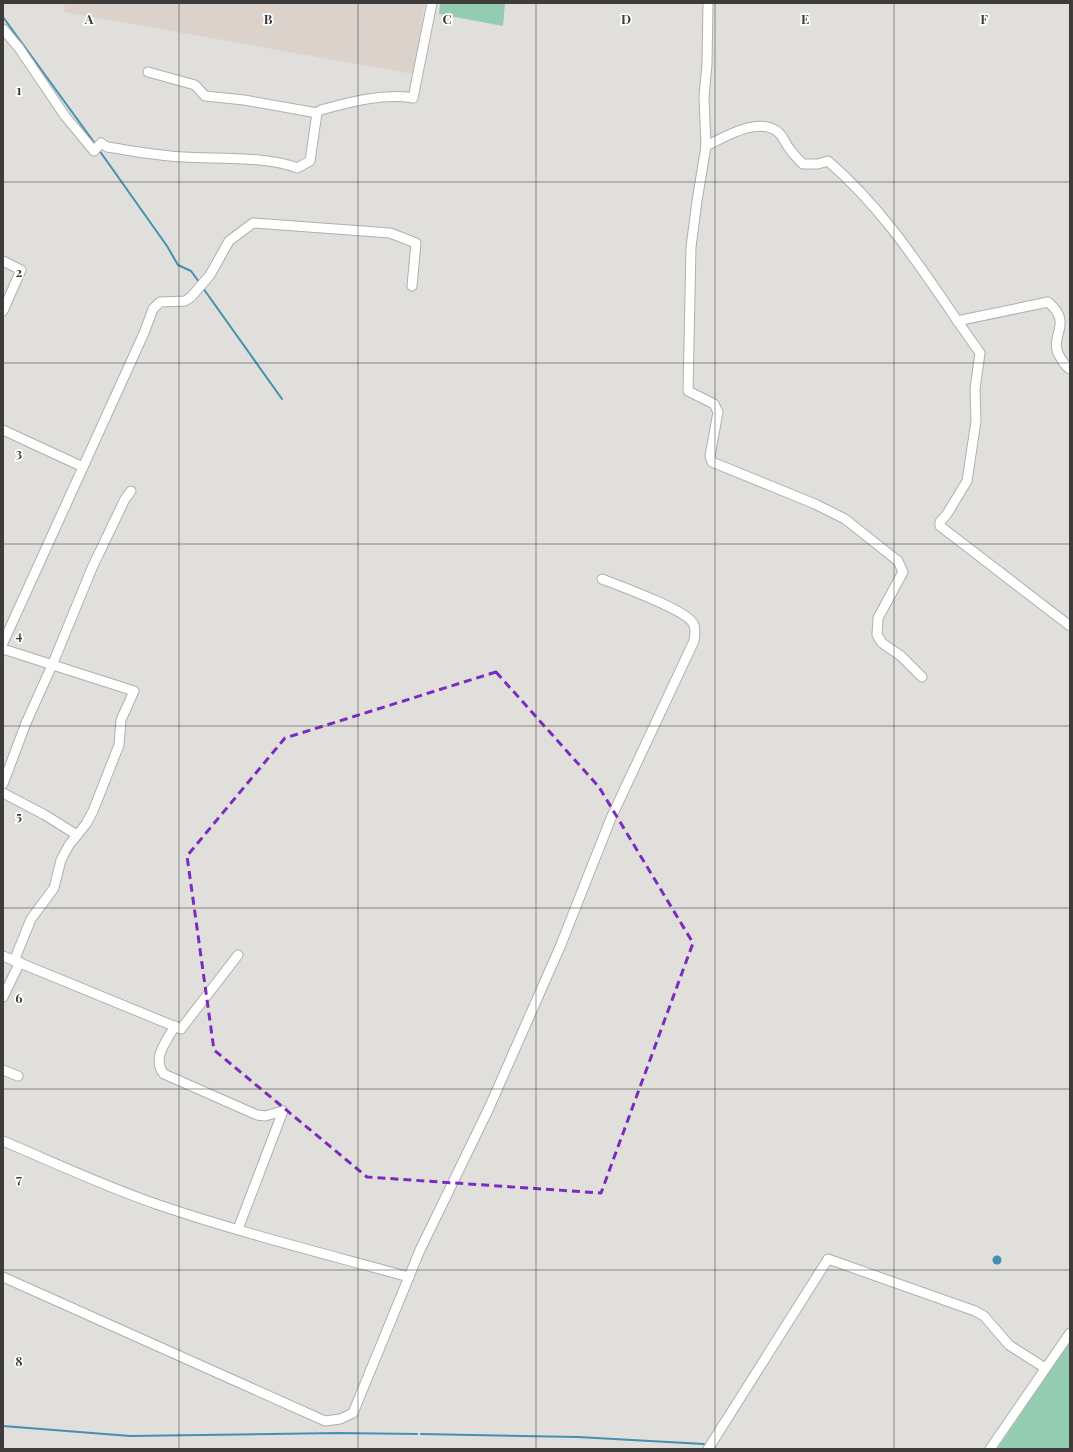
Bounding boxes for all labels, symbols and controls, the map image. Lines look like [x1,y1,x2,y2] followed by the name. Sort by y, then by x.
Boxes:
[84,10,94,27] text: A
[264,10,273,27] text: B
[442,10,452,27] text: C
[621,10,631,27] text: D
[801,10,809,27] text: E
[980,10,988,27] text: F
[17,81,22,98] text: 1
[16,263,23,280] text: 2
[16,444,22,461] text: 3
[16,626,23,643] text: 4
[16,807,22,824] text: 5
[15,989,23,1006] text: 6
[16,1170,22,1187] text: 7
[15,1352,23,1369] text: 8

